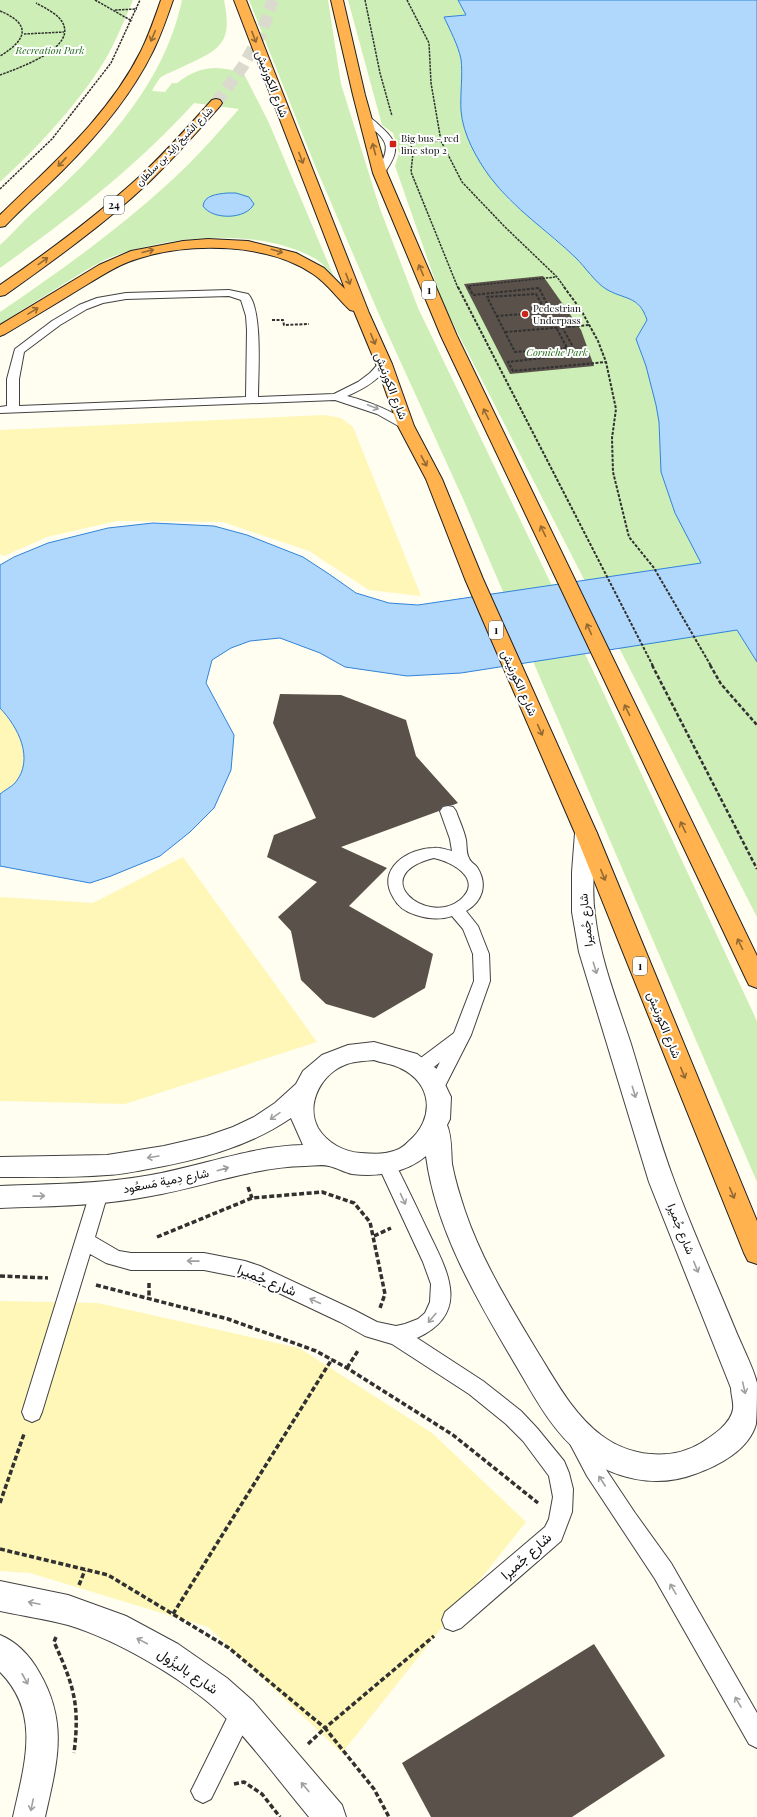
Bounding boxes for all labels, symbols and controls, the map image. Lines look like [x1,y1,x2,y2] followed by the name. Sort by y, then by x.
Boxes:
[149,30,156,42] one-way arrow
[250,30,258,42] one-way arrow
[15,43,84,57] park label: Recreation Park
[251,48,293,120] street label: شارع الكورنيش
[132,103,216,189] street label: شارع الشيخ زايد بن سلطان
[401,131,459,157] place label: Big bus - red line stop 2
[388,139,398,149] marker: Big bus - red line stop 2
[370,142,377,155] one-way arrow
[298,151,306,163] one-way arrow
[57,157,67,167] one-way arrow
[104,196,124,214] road number: 24
[141,247,154,254] one-way arrow
[270,248,283,255] one-way arrow
[38,257,49,265] one-way arrow
[416,264,424,276] one-way arrow
[345,272,353,284] one-way arrow
[422,281,436,299] road number: 1
[533,301,581,327] place label: Pedestrian Underpass
[27,306,39,314] one-way arrow
[520,309,530,319] marker: Pedestrian Underpass
[369,332,377,344] one-way arrow
[526,345,588,359] park label: Corniche Park
[370,350,412,422] street label: شارع الكورنيش
[366,404,378,412] one-way arrow
[482,408,489,420] one-way arrow
[421,454,429,466] one-way arrow
[539,525,546,537] one-way arrow
[489,621,503,639] road number: 1
[585,623,592,635] one-way arrow
[496,647,542,719] street label: شارع الكورنيش
[623,704,630,716] one-way arrow
[537,724,544,736] one-way arrow
[679,822,687,834] one-way arrow
[599,868,607,880] one-way arrow
[574,893,598,947] street label: شارع جُميرا
[736,939,743,951] one-way arrow
[633,957,647,975] road number: 1
[592,962,599,975] one-way arrow
[642,989,686,1061] street label: شارع الكورنيش
[680,1067,688,1079] one-way arrow
[631,1086,638,1099] one-way arrow
[269,1112,280,1120] one-way arrow
[146,1153,159,1161] one-way arrow
[121,1164,211,1198] street label: شارع دِمية مَسعُود
[216,1165,229,1172] one-way arrow
[729,1187,737,1199] one-way arrow
[32,1192,45,1200] one-way arrow
[400,1192,407,1204] one-way arrow
[663,1201,699,1257] street label: شارع جُميرا
[187,1258,200,1265] one-way arrow
[234,1259,300,1302] street label: شارع جُميرا
[693,1261,701,1273] one-way arrow
[309,1297,321,1304] one-way arrow
[427,1312,436,1323] one-way arrow
[740,1382,748,1395] one-way arrow
[597,1475,605,1487] one-way arrow
[496,1528,557,1585] street label: شارع جُميرا
[669,1583,677,1595] one-way arrow
[28,1598,41,1606] one-way arrow
[136,1637,148,1645] one-way arrow
[153,1643,222,1700] street label: شارع باليزُول
[22,1673,30,1685] one-way arrow
[733,1696,741,1708] one-way arrow
[300,1782,309,1792] one-way arrow
[27,1798,35,1811] one-way arrow

